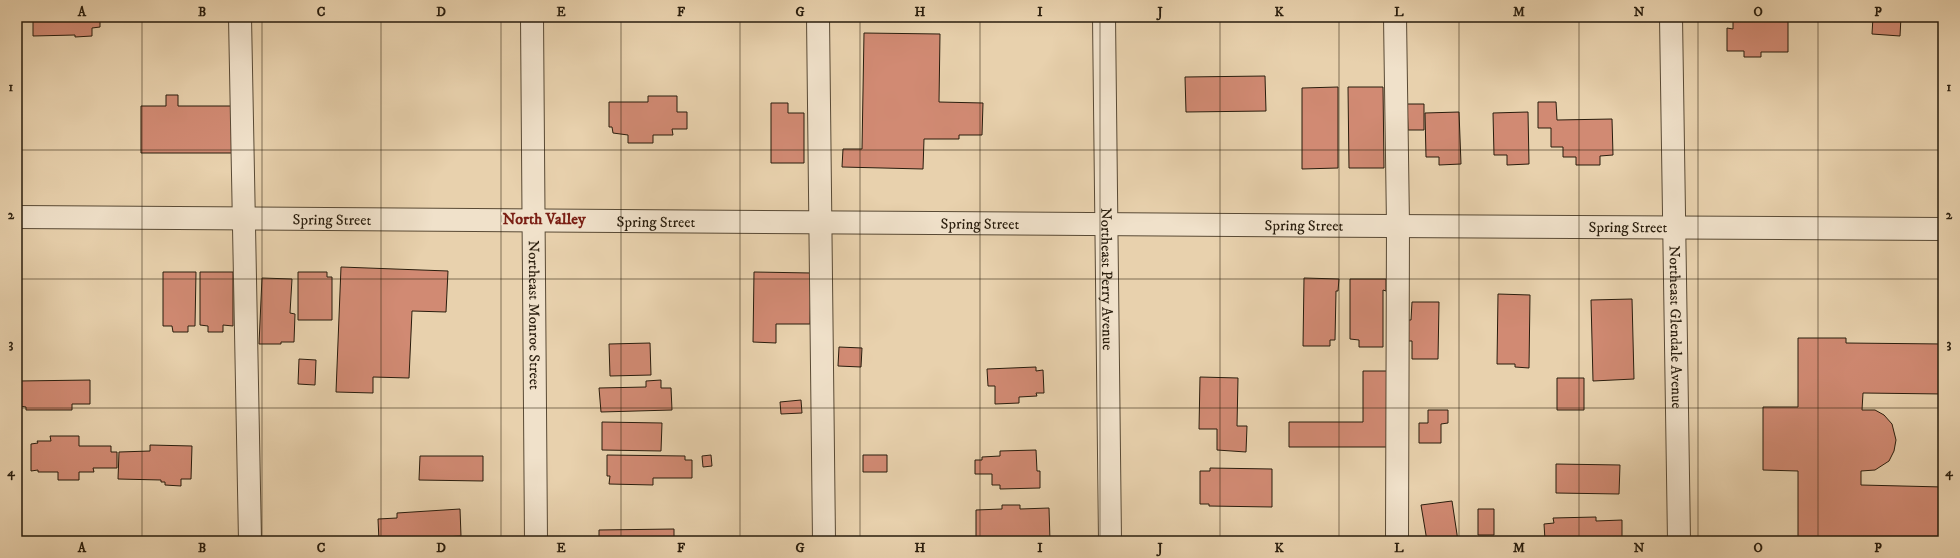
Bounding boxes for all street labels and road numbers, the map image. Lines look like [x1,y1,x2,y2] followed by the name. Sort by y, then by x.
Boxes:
[1097,208,1117,350] street label: Northeast Perry Avenue
[293,210,372,229] street label: Spring Street
[617,212,696,232] street label: Spring Street
[941,214,1020,233] street label: Spring Street
[1265,216,1344,235] street label: Spring Street
[1589,217,1668,237] street label: Spring Street
[524,240,544,390] street label: Northeast Monroe Street
[1665,245,1686,409] street label: Northeast Glendale Avenue

